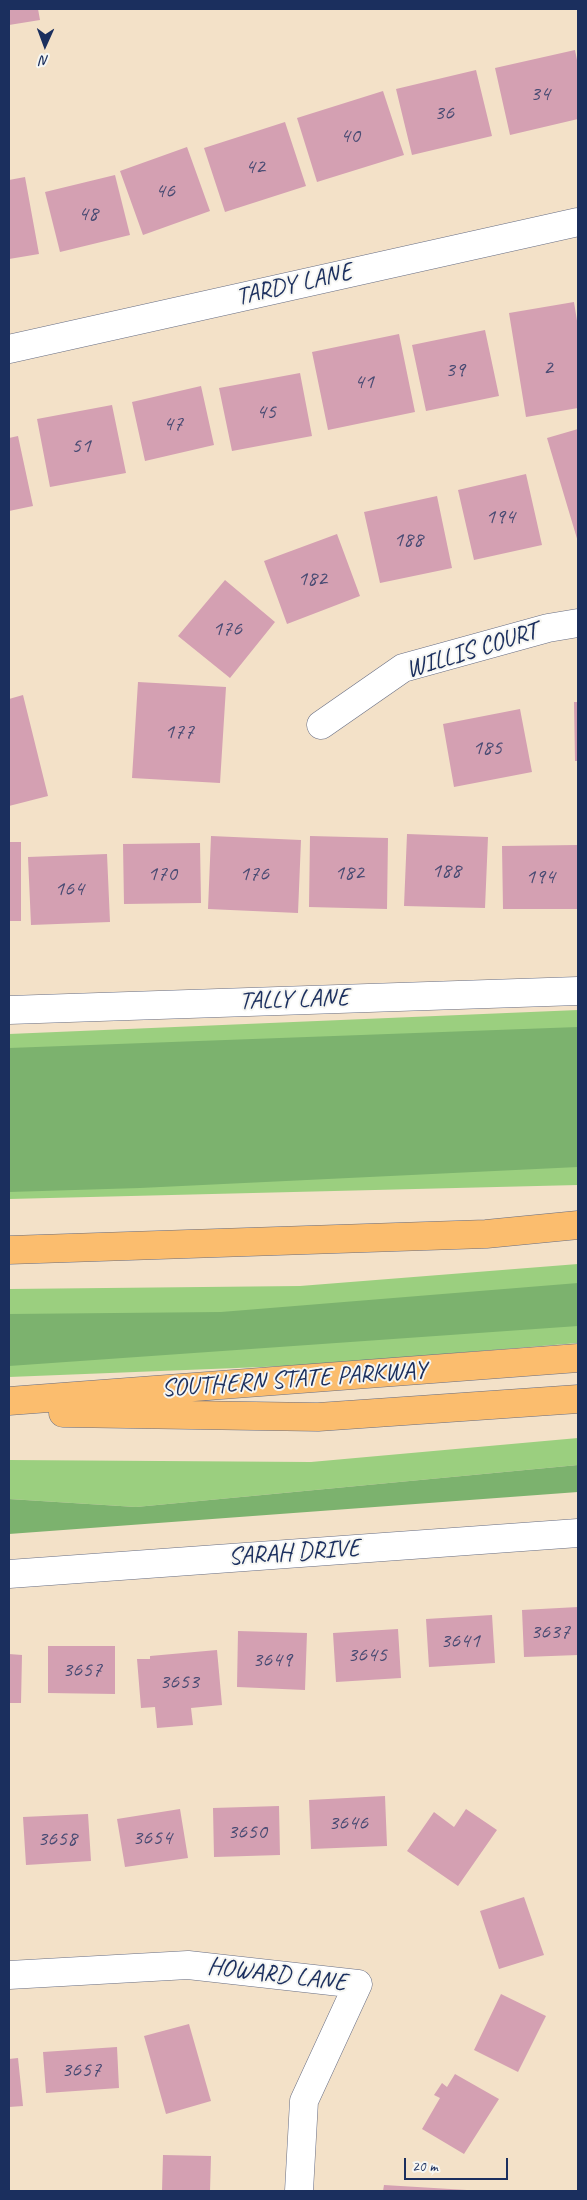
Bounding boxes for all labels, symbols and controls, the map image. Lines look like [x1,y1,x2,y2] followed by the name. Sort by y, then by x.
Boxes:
[20,20,70,70] north arrow
[40,52,49,69] text: N
[530,81,550,107] house number: 34
[434,100,454,126] house number: 36
[340,123,360,149] house number: 40
[245,154,265,180] house number: 42
[155,178,175,204] house number: 46
[78,201,98,227] house number: 48
[233,257,355,313] street label: TARDY LANE
[543,355,553,381] house number: 2
[445,357,465,383] house number: 39
[354,369,374,395] house number: 41
[256,399,276,425] house number: 45
[163,411,183,437] house number: 47
[71,433,91,459] house number: 51
[485,504,515,530] house number: 194
[393,527,423,553] house number: 188
[297,566,327,592] house number: 182
[212,616,242,642] house number: 176
[403,617,541,685] street label: WILLIS COURT
[164,719,194,745] house number: 177
[472,735,502,761] house number: 185
[431,858,461,884] house number: 188
[334,860,364,886] house number: 182
[147,861,177,887] house number: 170
[239,861,269,887] house number: 176
[525,864,555,890] house number: 194
[54,876,84,902] house number: 164
[239,983,349,1017] street label: TALLY LANE
[160,1356,428,1404] street label: SOUTHERN STATE PARKWAY
[227,1533,361,1573] street label: SARAH DRIVE
[530,1619,570,1645] house number: 3637
[440,1628,480,1654] house number: 3641
[347,1642,387,1668] house number: 3645
[252,1647,292,1673] house number: 3649
[62,1657,102,1683] house number: 3657
[159,1669,199,1695] house number: 3653
[328,1810,368,1836] house number: 3646
[227,1819,267,1845] house number: 3650
[132,1825,172,1851] house number: 3654
[37,1826,77,1852] house number: 3658
[206,1952,348,1998] street label: HOWARD LANE
[61,2057,101,2083] house number: 3657
[407,2148,511,2180] scale bar
[412,2157,438,2176] text: 20 m

